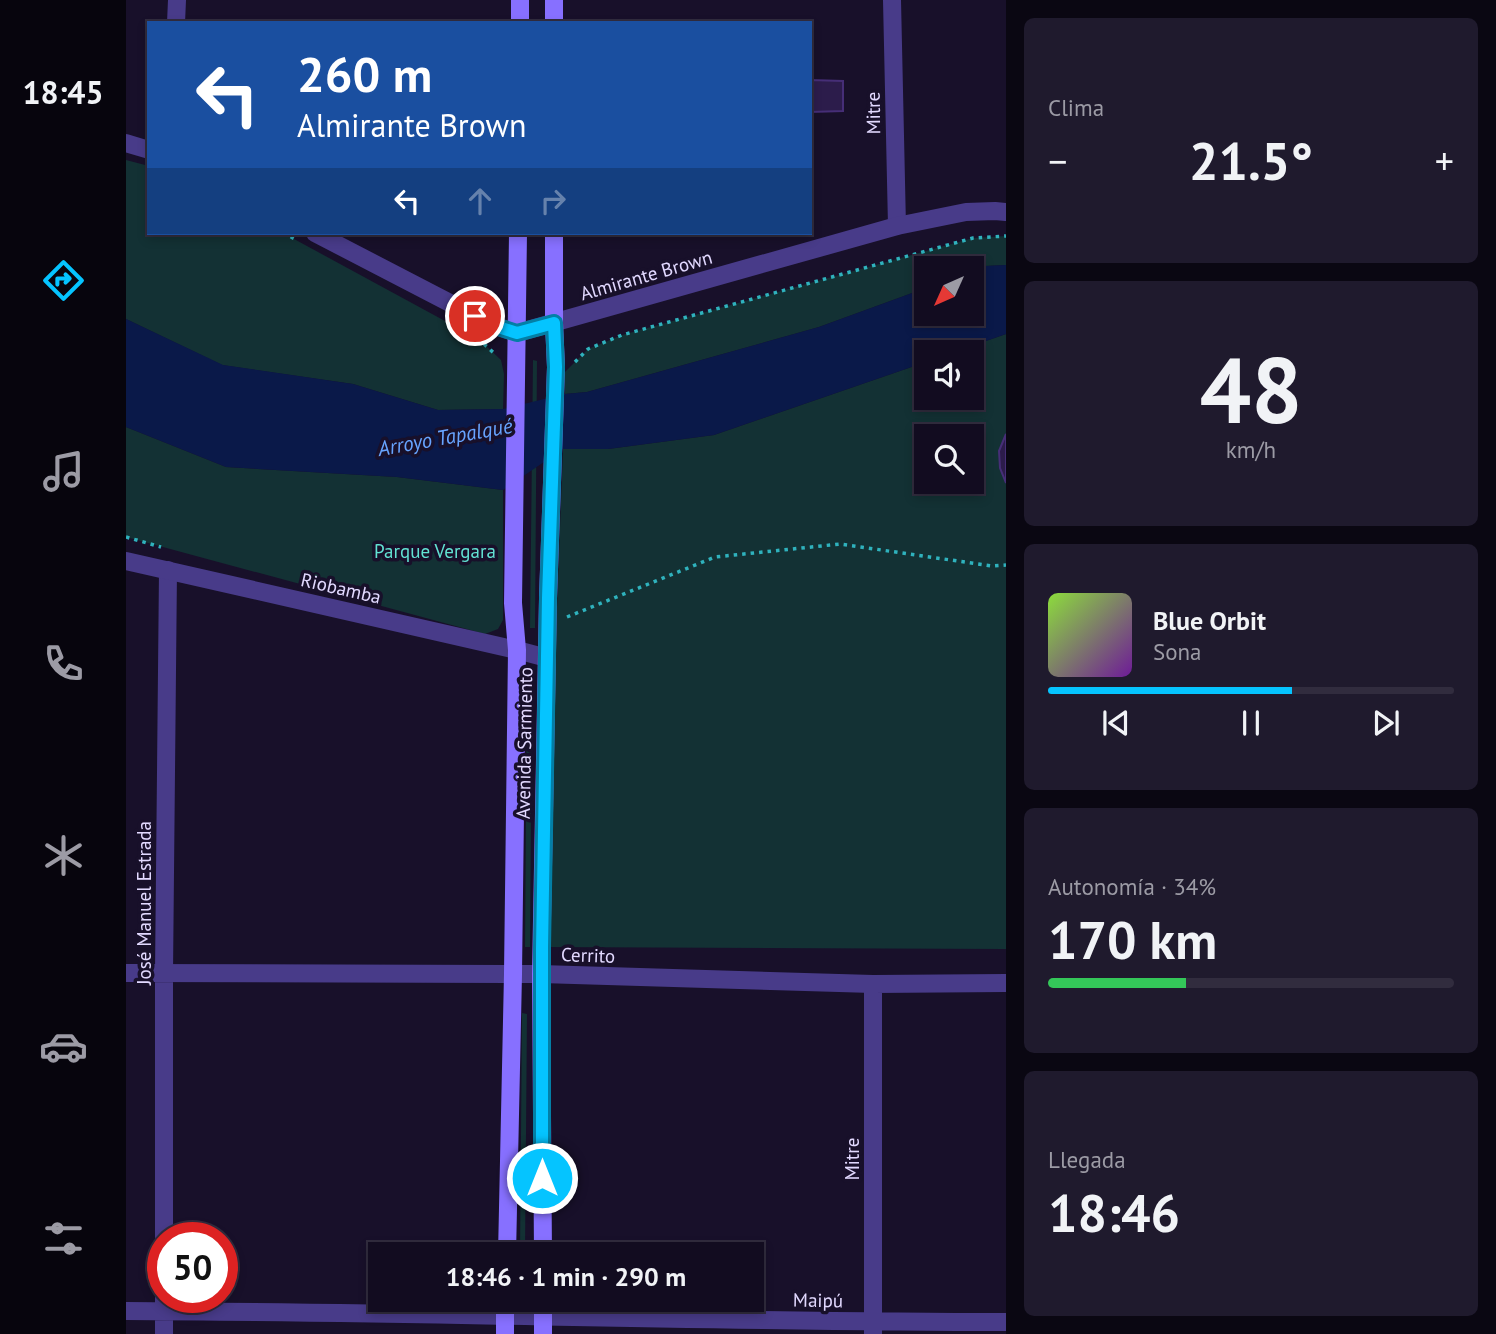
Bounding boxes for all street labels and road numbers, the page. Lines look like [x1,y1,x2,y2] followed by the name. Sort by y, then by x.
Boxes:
[861,91,885,135] street label: Mitre
[577,245,715,305] street label: Almirante Brown
[299,567,383,609] street label: Riobamba
[511,667,537,819] street label: Avenida Sarmiento
[132,821,156,986] street label: José Manuel Estrada
[560,942,616,968] street label: Cerrito
[840,1138,864,1180] street label: Mitre
[793,1288,843,1312] street label: Maipú

